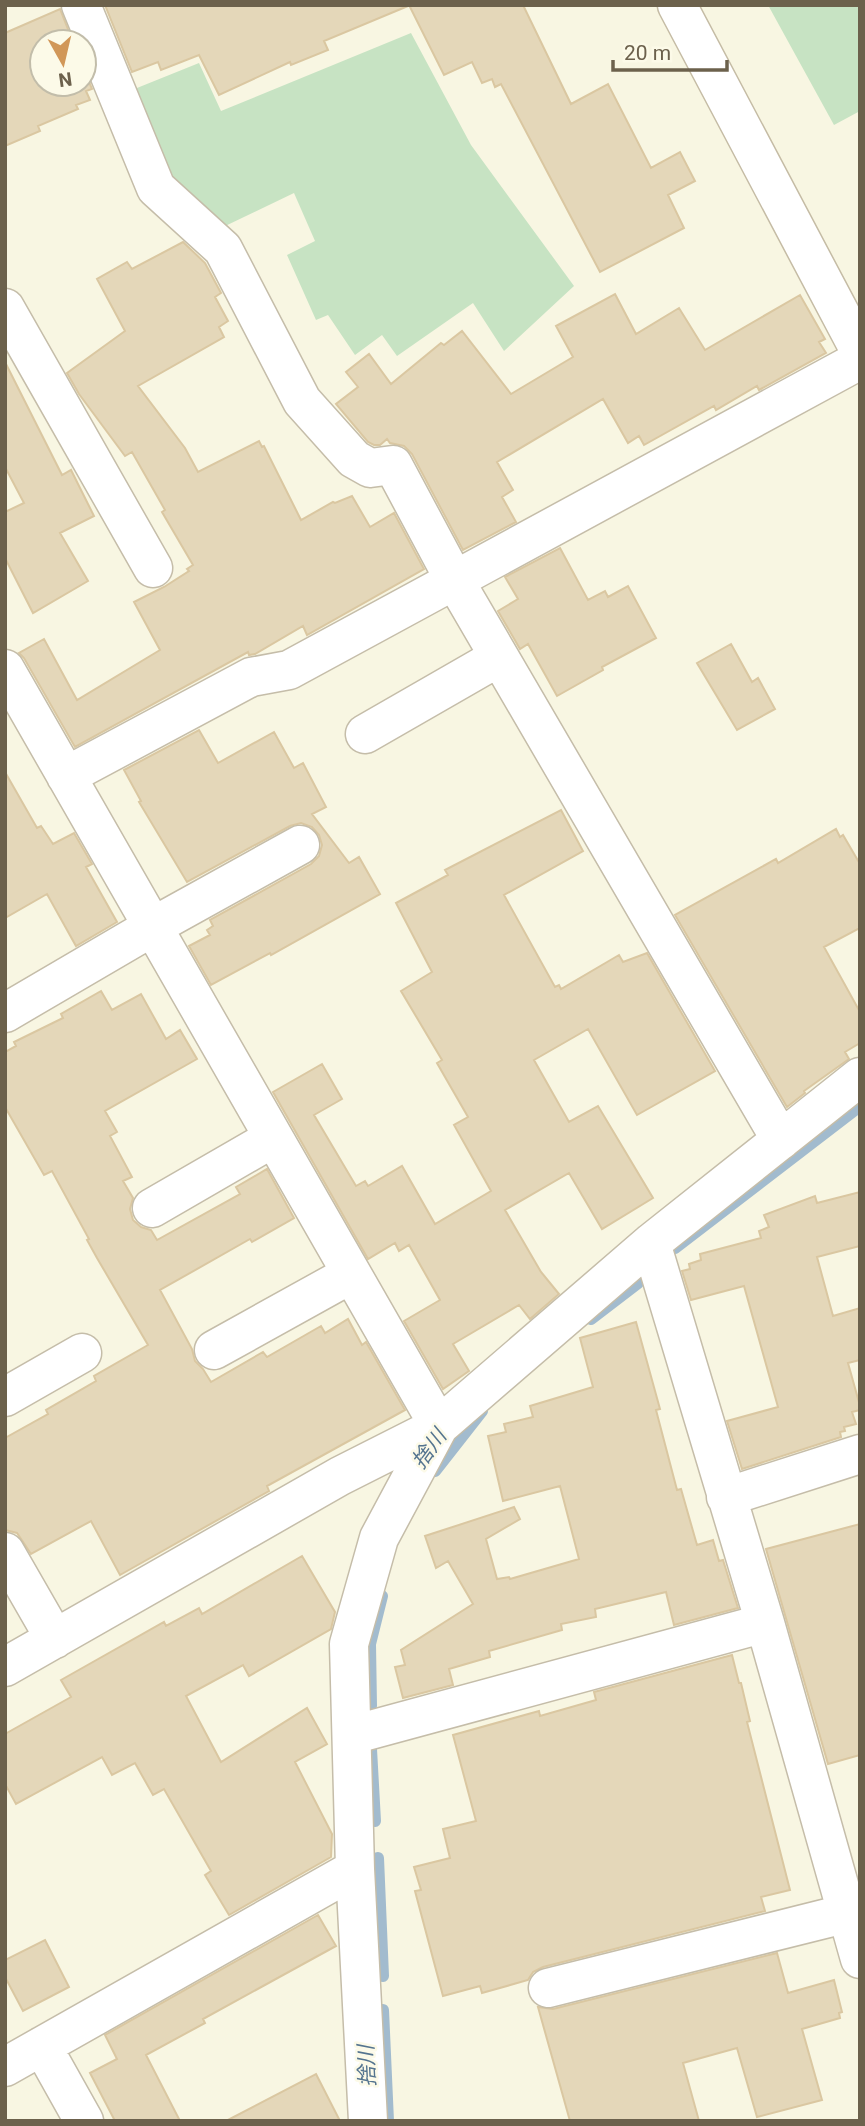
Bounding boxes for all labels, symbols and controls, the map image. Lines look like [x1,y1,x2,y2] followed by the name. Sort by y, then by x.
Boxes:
[28,28,98,98] north arrow
[613,28,727,72] scale bar
[624,41,671,65] text: 20 m
[57,67,74,92] text: N
[407,1423,452,1473] water label: 捨川
[354,2042,380,2088] water label: 捨川

